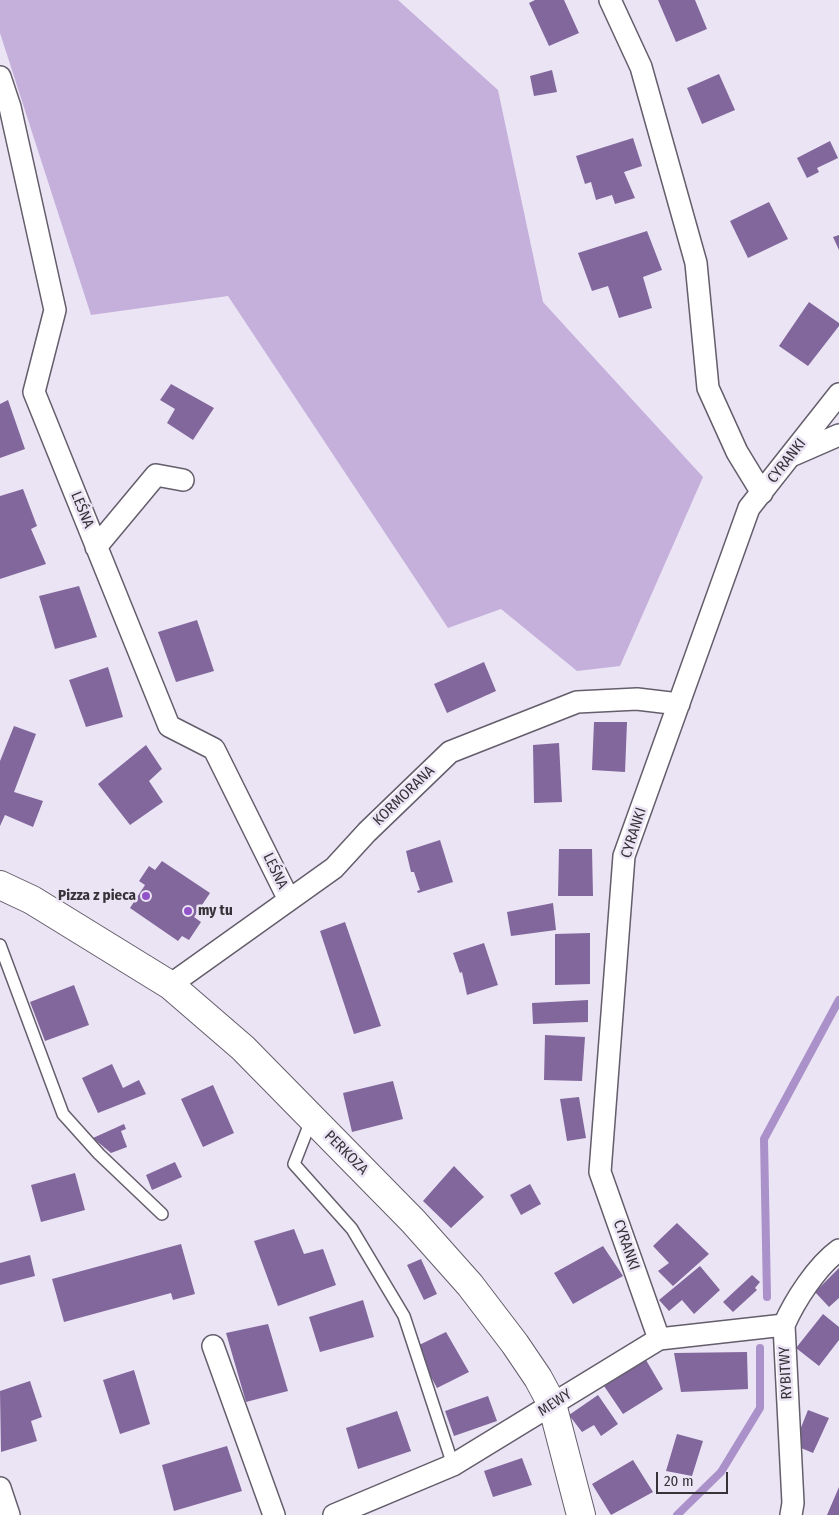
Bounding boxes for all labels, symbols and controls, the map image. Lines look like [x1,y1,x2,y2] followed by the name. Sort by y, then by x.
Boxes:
[764,435,810,487] street label: CYRANKI
[67,489,97,531] street label: LEŚNA
[370,762,438,830] street label: KORMORANA
[617,806,651,860] street label: CYRANKI
[259,850,291,892] street label: LEŚNA
[58,887,136,905] place label: Pizza z pieca
[140,890,152,902] marker: Pizza z pieca
[198,902,233,920] place label: my tu
[182,905,194,917] marker: my tu
[320,1127,372,1179] street label: PERKOZA
[609,1218,643,1272] street label: CYRANKI
[776,1346,796,1400] street label: RYBITWY
[535,1386,575,1420] street label: MEWY
[659,1462,732,1494] scale bar
[664,1472,694,1490] text: 20 m

